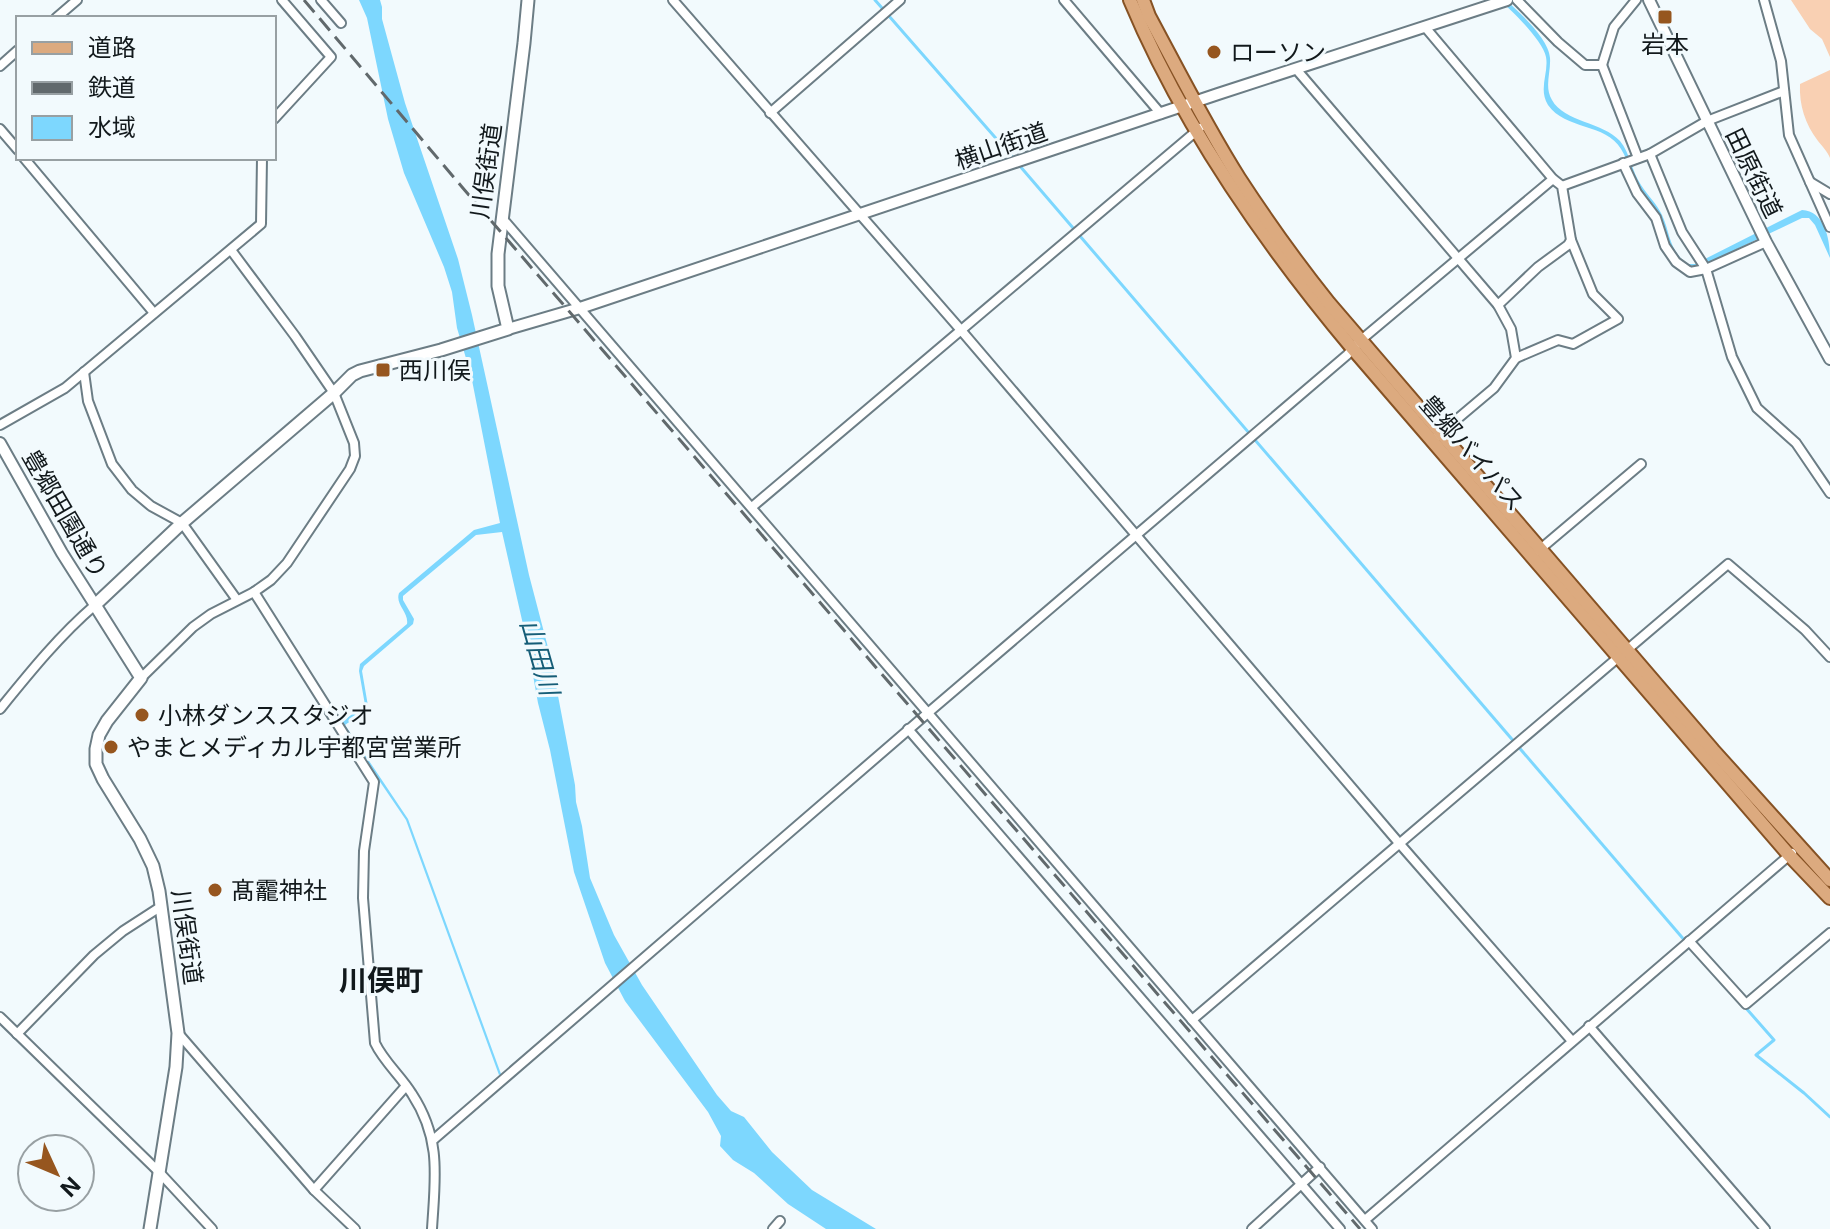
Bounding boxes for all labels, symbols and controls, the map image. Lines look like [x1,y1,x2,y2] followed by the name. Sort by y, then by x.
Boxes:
[1656,8,1674,26] marker: 岩本
[16,16,276,160] legend
[1641,30,1689,59] place label: 岩本
[88,33,136,62] text: 道路
[1230,38,1326,67] place label: ローソン
[1205,43,1223,61] marker: ローソン
[88,73,136,102] text: 鉄道
[88,113,136,142] text: 水域
[951,117,1051,175] street label: 横山街道
[465,121,507,221] street label: 川俣街道
[1720,124,1788,222] street label: 田原街道
[399,356,471,385] place label: 西川俣
[374,361,392,379] marker: 西川俣
[1414,389,1530,517] street label: 豊郷バイパス
[16,444,114,584] street label: 豊郷田園通り
[514,615,566,702] water label: 山田川
[158,701,374,730] place label: 小林ダンススタジオ
[133,706,151,724] marker: 小林ダンススタジオ
[127,733,461,762] place label: やまとメディカル宇都宮営業所
[102,738,120,756] marker: やまとメディカル宇都宮営業所
[231,876,327,905] place label: 髙靇神社
[206,881,224,899] marker: 髙靇神社
[166,887,208,987] street label: 川俣街道
[339,963,423,997] district label: 川俣町
[16,1133,96,1213] north arrow
[55,1172,86,1202] text: N

